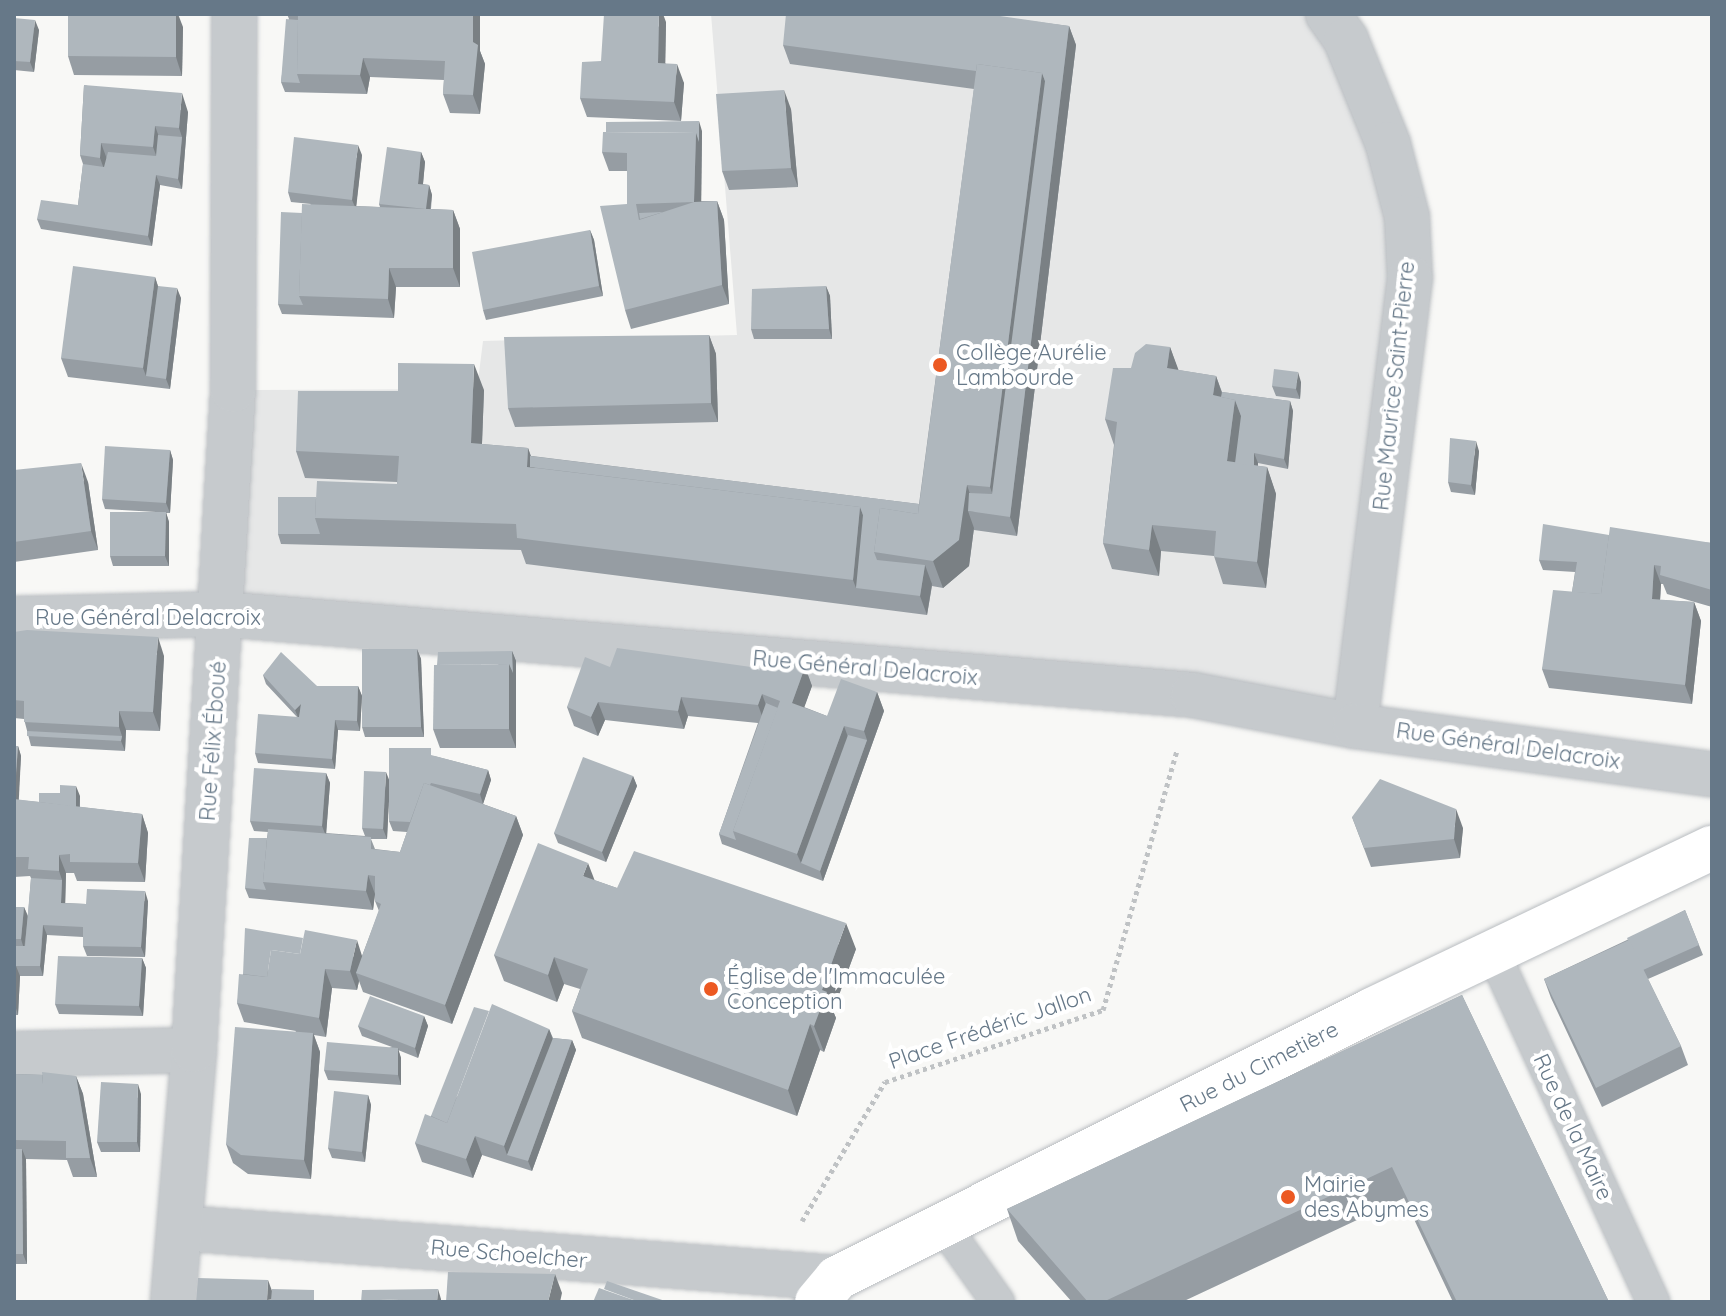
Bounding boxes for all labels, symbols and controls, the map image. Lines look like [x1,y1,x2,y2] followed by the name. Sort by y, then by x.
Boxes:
[1368,260,1420,512] street label: Rue Maurice Saint-Pierre
[956,339,1107,390] place label: Collège Aurélie Lambourde
[931,356,949,374] marker: Collège Aurélie Lambourde
[35,605,261,631] street label: Rue Général Delacroix
[751,645,979,691] street label: Rue Général Delacroix
[194,660,232,822] street label: Rue Félix Éboué
[1394,717,1622,775] street label: Rue Général Delacroix
[727,963,945,1014] place label: Église de l'Immaculée Conception
[702,980,720,998] marker: Église de l'Immaculée Conception
[885,981,1095,1075] street label: Place Frédéric Jallon
[1175,1016,1343,1118] street label: Rue du Cimetière
[1528,1050,1618,1204] street label: Rue de la Maire
[1304,1171,1429,1222] place label: Mairie des Abymes
[1279,1188,1297,1206] marker: Mairie des Abymes
[430,1234,588,1274] street label: Rue Schoelcher

